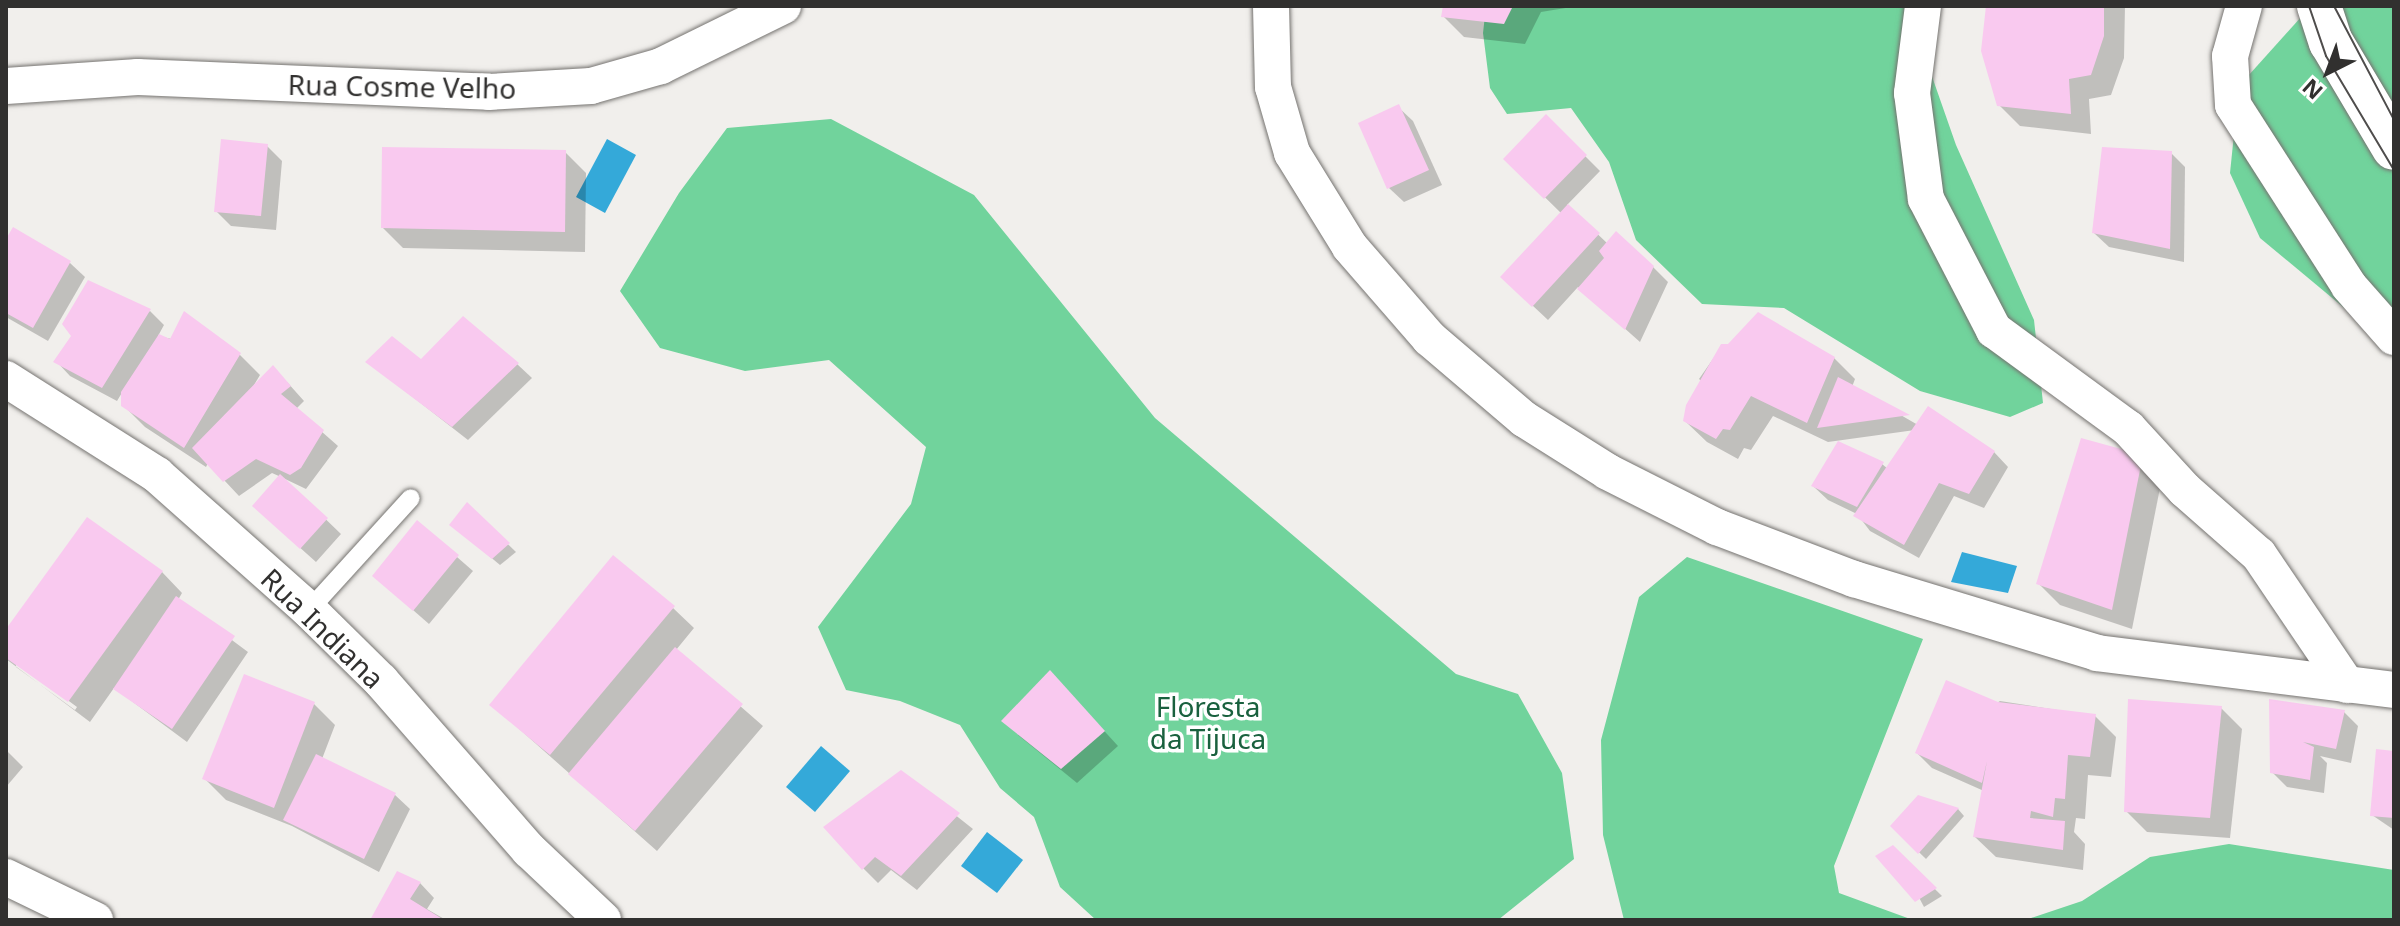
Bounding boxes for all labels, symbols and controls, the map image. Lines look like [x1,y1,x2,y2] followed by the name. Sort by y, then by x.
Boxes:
[2288,32,2368,112] north arrow
[287,67,517,105] street label: Rua Cosme Velho
[2295,73,2329,107] text: N
[255,561,391,695] street label: Rua Indiana
[1150,689,1266,755] park label: Floresta da Tijuca

